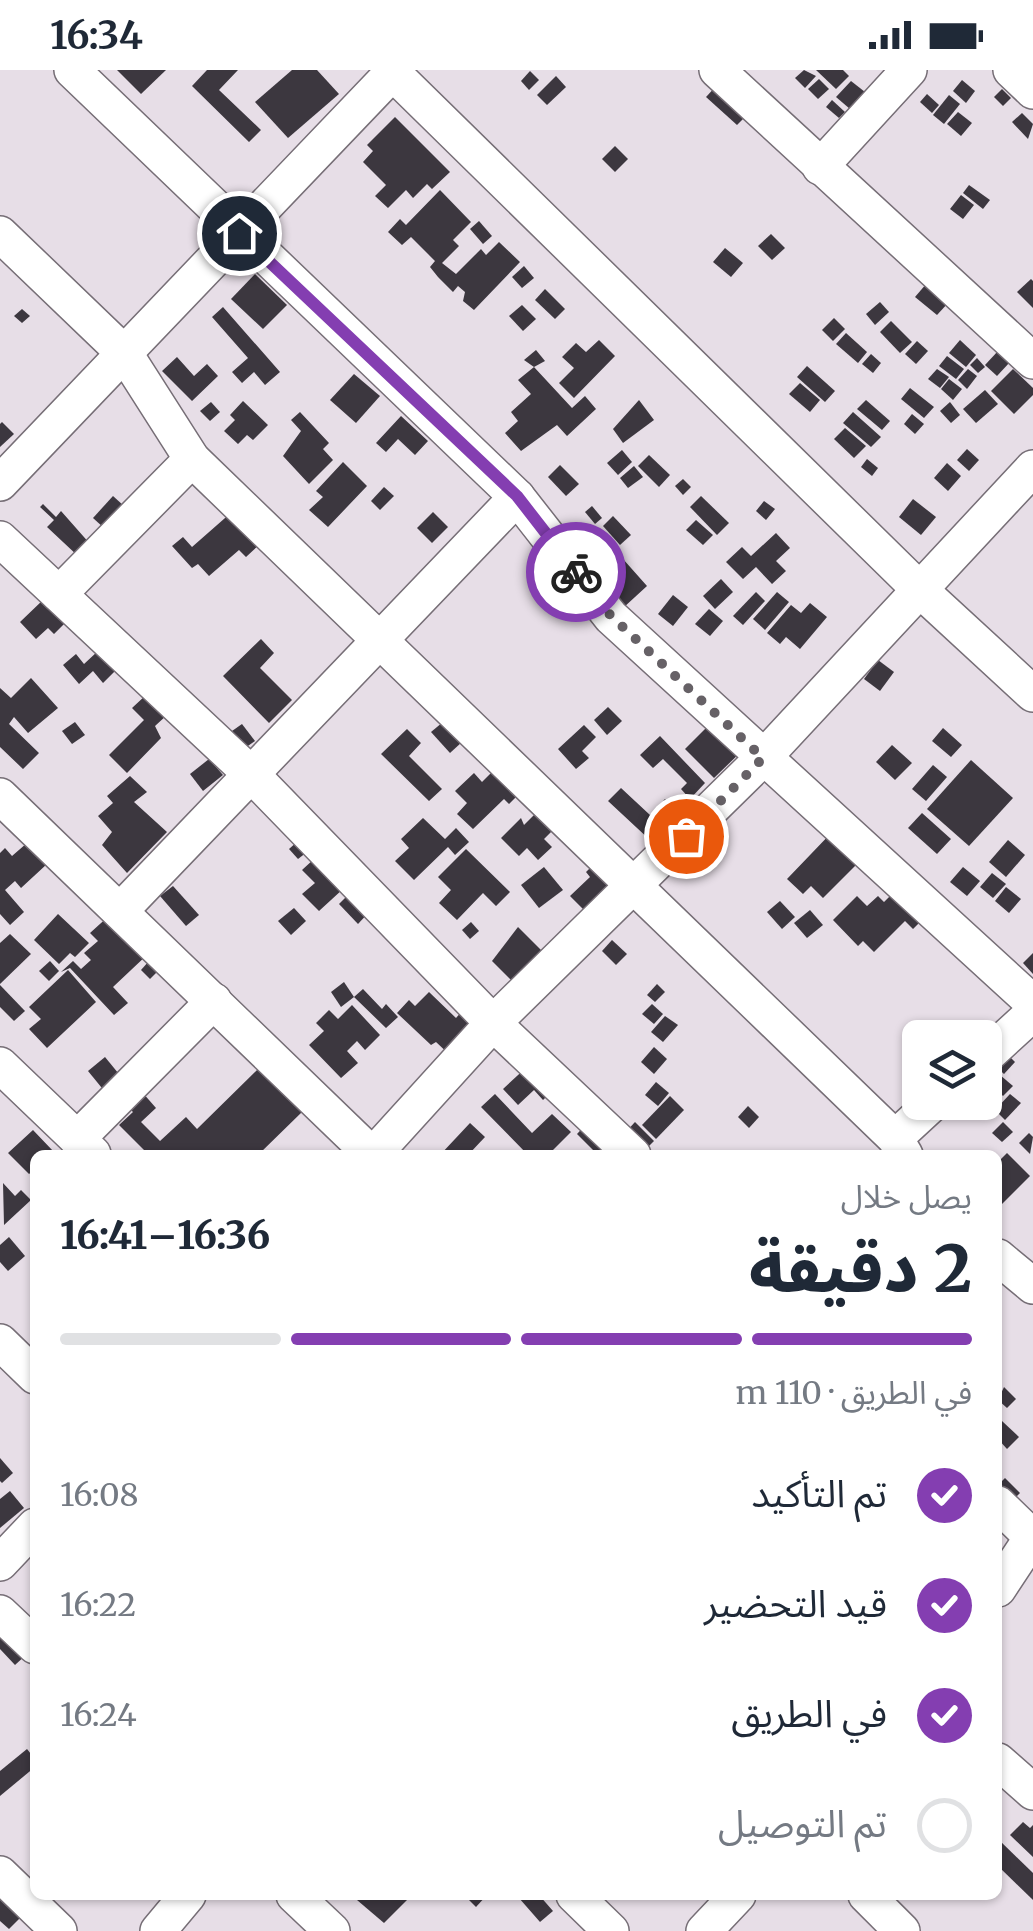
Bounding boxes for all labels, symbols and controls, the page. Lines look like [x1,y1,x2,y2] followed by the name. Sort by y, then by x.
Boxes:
[50,12,143,59] text: 16:34
[197,191,282,276] pin
[212,206,267,261] icon: home
[526,522,626,622] courier
[549,545,604,600] icon: bike
[644,794,729,879] pin
[659,809,714,864] icon: bag
[902,1020,1002,1120] map controls
[902,1020,1002,1120] button: layers
[841,1177,972,1217] text: يصل خلال
[60,1212,270,1259] text: 16:36–16:41
[749,1228,972,1310] text: 2 دقيقة
[735,1373,972,1413] text: في الطريق · 110 m
[917,1468,972,1523] icon: check
[751,1470,887,1517] text: تم التأكيد
[60,1475,138,1515] text: 16:08
[917,1578,972,1633] icon: check
[704,1580,887,1627] text: قيد التحضير
[60,1585,136,1625] text: 16:22
[917,1688,972,1743] icon: check
[731,1690,887,1737] text: في الطريق
[60,1695,137,1735] text: 16:24
[718,1800,887,1847] text: تم التوصيل

